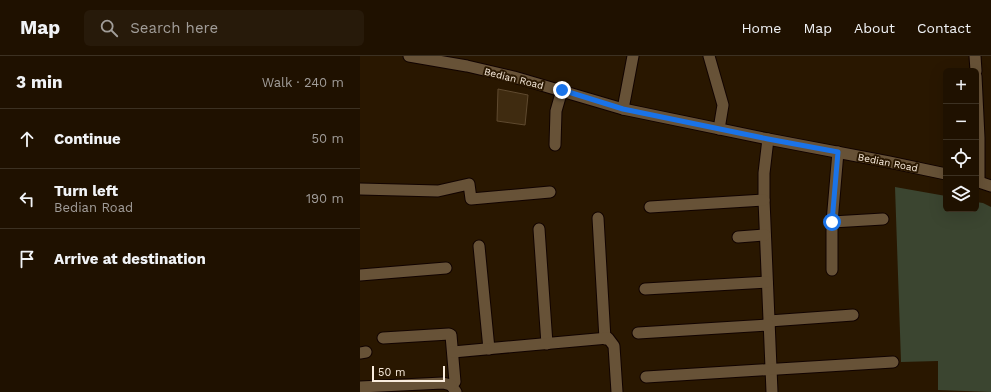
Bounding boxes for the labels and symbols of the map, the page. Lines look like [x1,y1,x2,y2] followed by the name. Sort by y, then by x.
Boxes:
[483,66,545,91] street label: Bedian Road
[553,81,571,99] route end
[857,151,919,174] street label: Bedian Road
[823,213,841,231] route start
[372,364,445,383] scale bar

